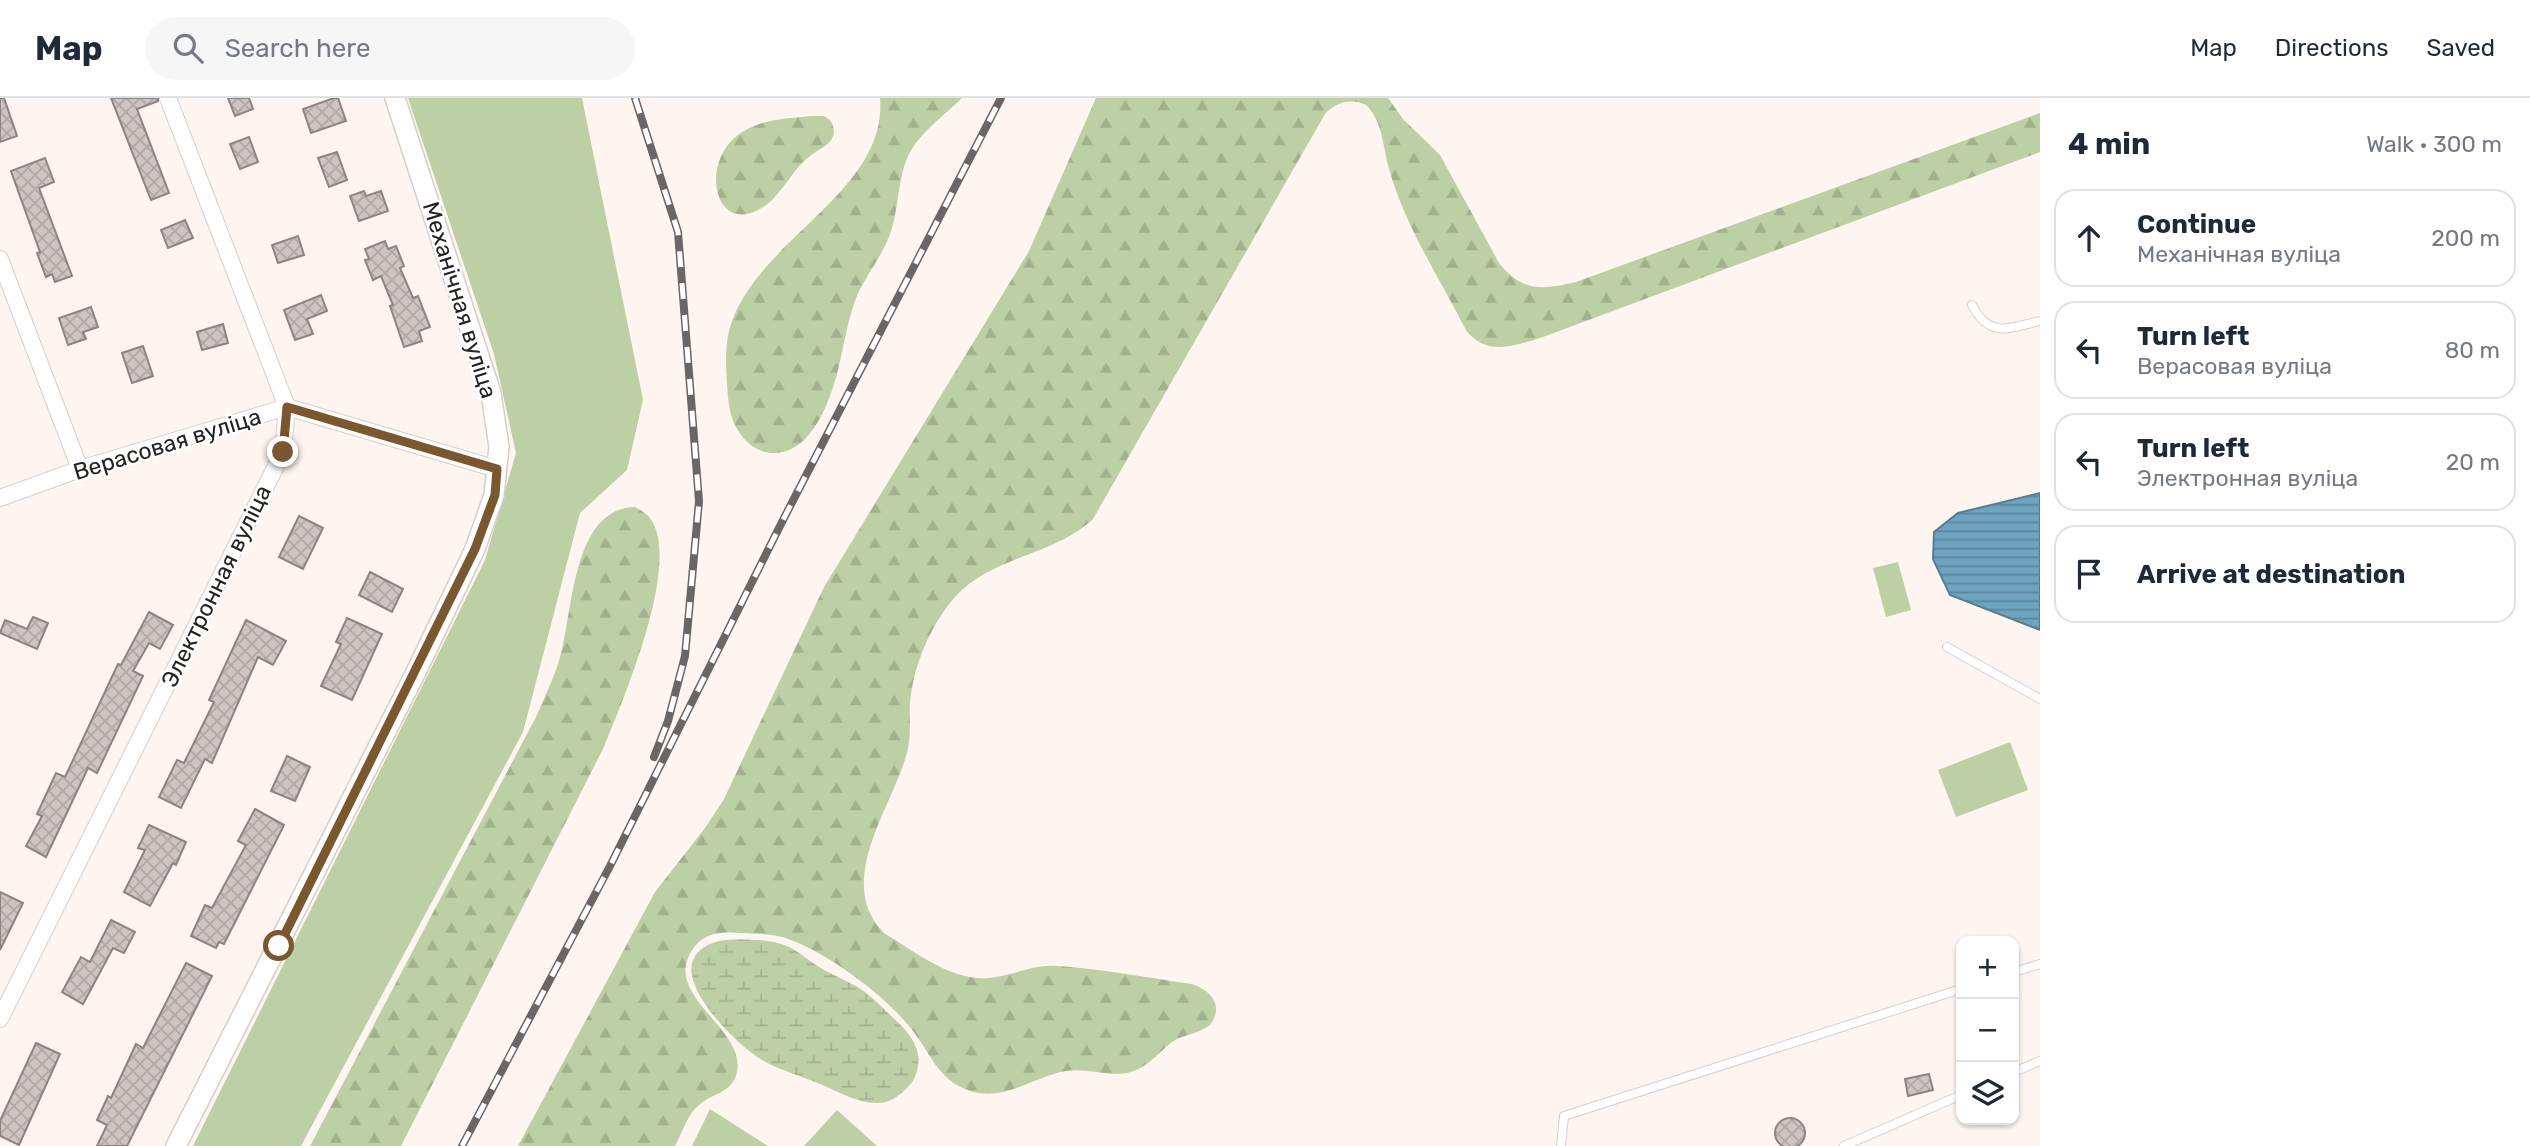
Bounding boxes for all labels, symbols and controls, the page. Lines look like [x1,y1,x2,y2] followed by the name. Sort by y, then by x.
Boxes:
[145,17,635,80] search box
[35,29,103,68] text: Map
[169,29,207,67] icon: search
[225,33,370,64] text: Search here
[2190,34,2237,62] text: Map
[2275,34,2388,62] text: Directions
[2426,34,2495,62] text: Saved
[2068,126,2150,162] text: 4 min
[2366,130,2502,158] text: Walk · 300 m
[417,198,503,402] street label: Механічная вуліца
[2137,209,2256,240] text: Continue
[2070,219,2108,257] icon: ahead
[2431,224,2500,252] text: 200 m
[2137,240,2341,268] text: Механічная вуліца
[2137,321,2249,352] text: Turn left
[2070,331,2108,369] icon: left
[2445,336,2500,364] text: 80 m
[2137,352,2332,380] text: Верасовая вуліца
[70,402,264,486] street label: Верасовая вуліца
[2137,433,2249,464] text: Turn left
[267,436,298,467] route end
[2070,443,2108,481] icon: left
[2446,448,2500,476] text: 20 m
[2137,464,2358,492] text: Электронная вуліца
[155,480,277,692] street label: Электронная вуліца
[2070,555,2108,593] icon: arrive
[2137,559,2405,590] text: Arrive at destination
[263,930,294,961] route start
[1956,936,2019,1125] map controls
[1956,936,2019,999] button: +
[1956,999,2019,1062] button: −
[1956,1062,2019,1125] button: layers

